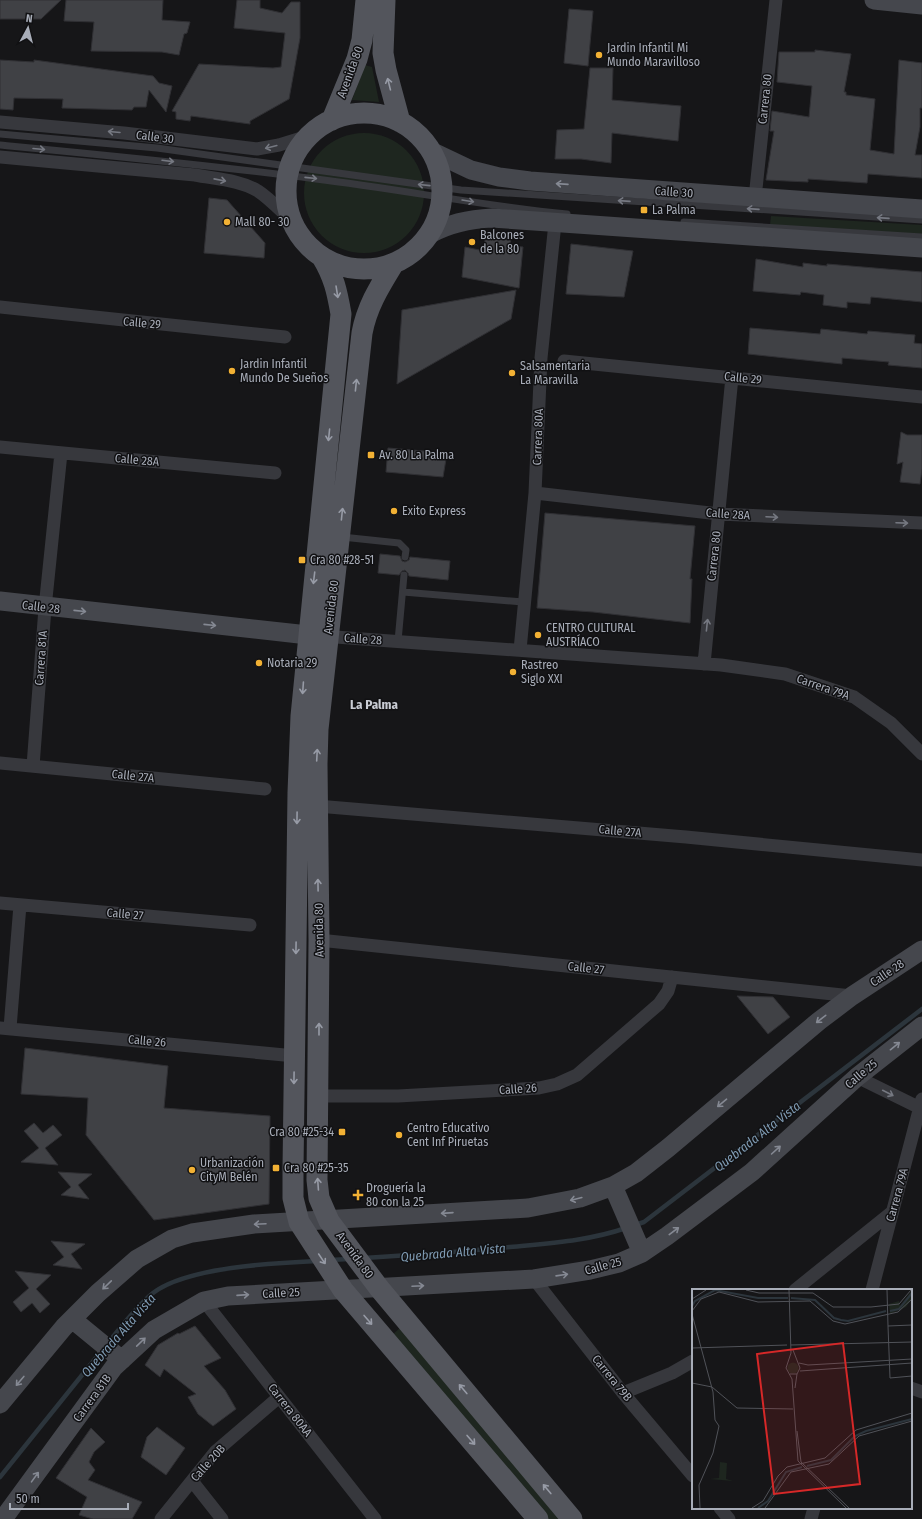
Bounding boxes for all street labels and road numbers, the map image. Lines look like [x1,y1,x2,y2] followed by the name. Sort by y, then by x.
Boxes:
[334,44,366,100] street label: Avenida 80
[755,73,775,125] street label: Carrera 80
[135,128,175,146] street label: Calle 30
[654,184,694,200] street label: Calle 30
[123,314,162,332] street label: Calle 29
[723,369,763,387] street label: Calle 29
[530,408,546,466] street label: Carrera 80A
[114,451,160,469] street label: Calle 28A
[705,505,751,523] street label: Calle 28A
[704,530,724,582] street label: Carrera 80
[321,579,341,635] street label: Avenida 80
[21,598,61,616] street label: Calle 28
[32,629,50,686] street label: Carrera 81A
[344,631,382,647] street label: Calle 28
[795,671,852,703] street label: Carrera 79A
[111,767,156,785] street label: Calle 27A
[598,822,643,840] street label: Calle 27A
[312,903,326,957] street label: Avenida 80
[106,905,144,923] street label: Calle 27
[867,957,907,989] street label: Calle 28
[567,959,605,977] street label: Calle 27
[127,1032,167,1050] street label: Calle 26
[842,1056,880,1091] street label: Calle 25
[499,1081,537,1097] street label: Calle 26
[883,1166,911,1223] street label: Carrera 79A
[333,1229,377,1281] street label: Avenida 80
[583,1254,623,1278] street label: Calle 25
[262,1285,301,1301] street label: Calle 25
[589,1352,635,1404] street label: Carrera 79B
[70,1371,114,1424] street label: Carrera 81B
[265,1381,315,1440] street label: Carrera 80AA
[188,1441,229,1484] street label: Calle 20B

